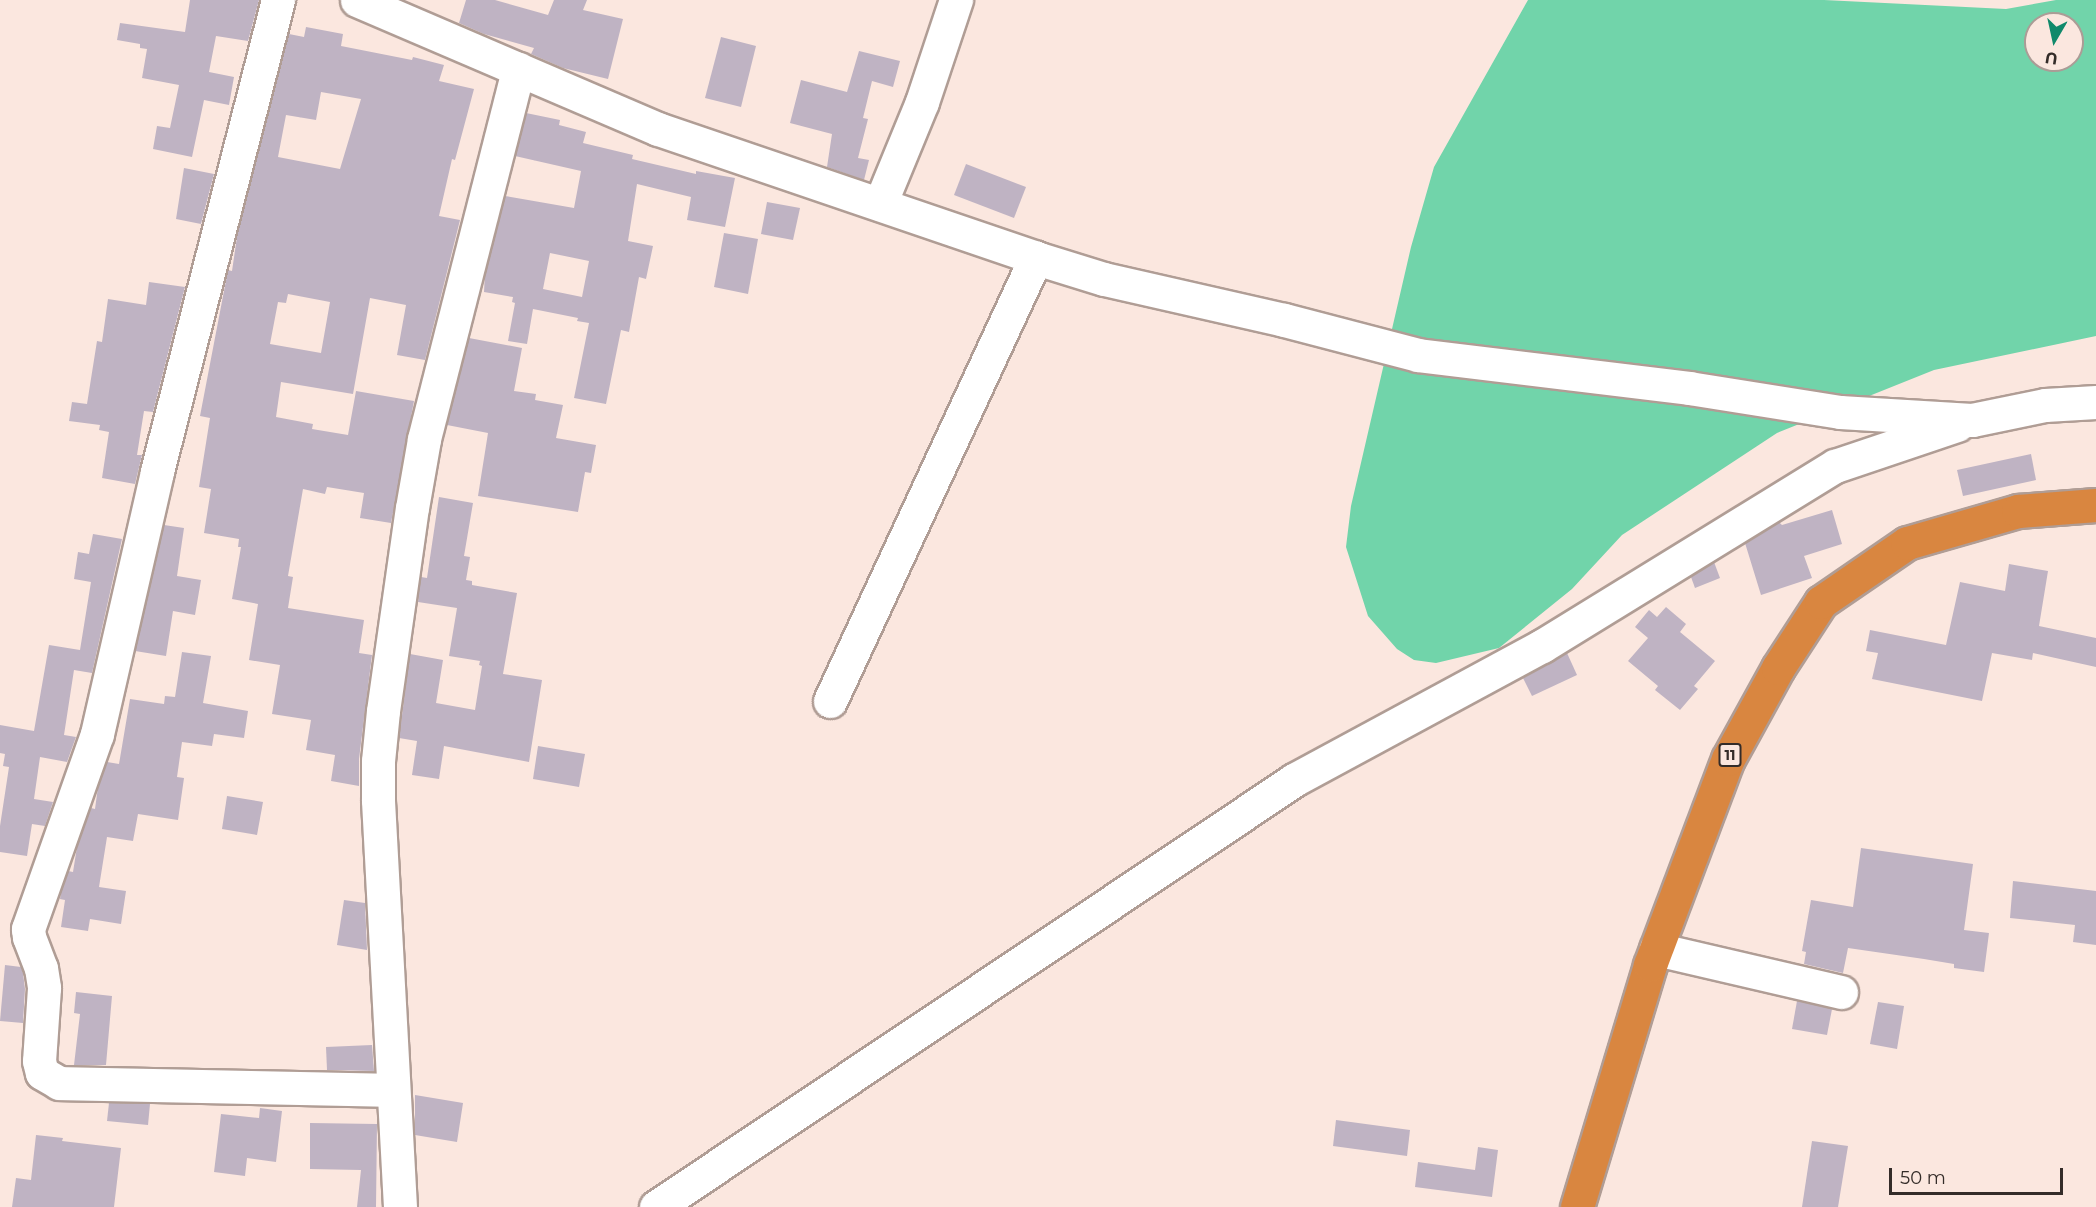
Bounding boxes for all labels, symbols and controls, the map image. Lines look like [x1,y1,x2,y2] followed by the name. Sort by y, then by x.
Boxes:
[2024,12,2084,72] north arrow
[2044,48,2059,69] text: U
[1718,744,1742,766] road number: 11
[1892,1156,2066,1194] scale bar
[1900,1167,1946,1189] text: 50 m

